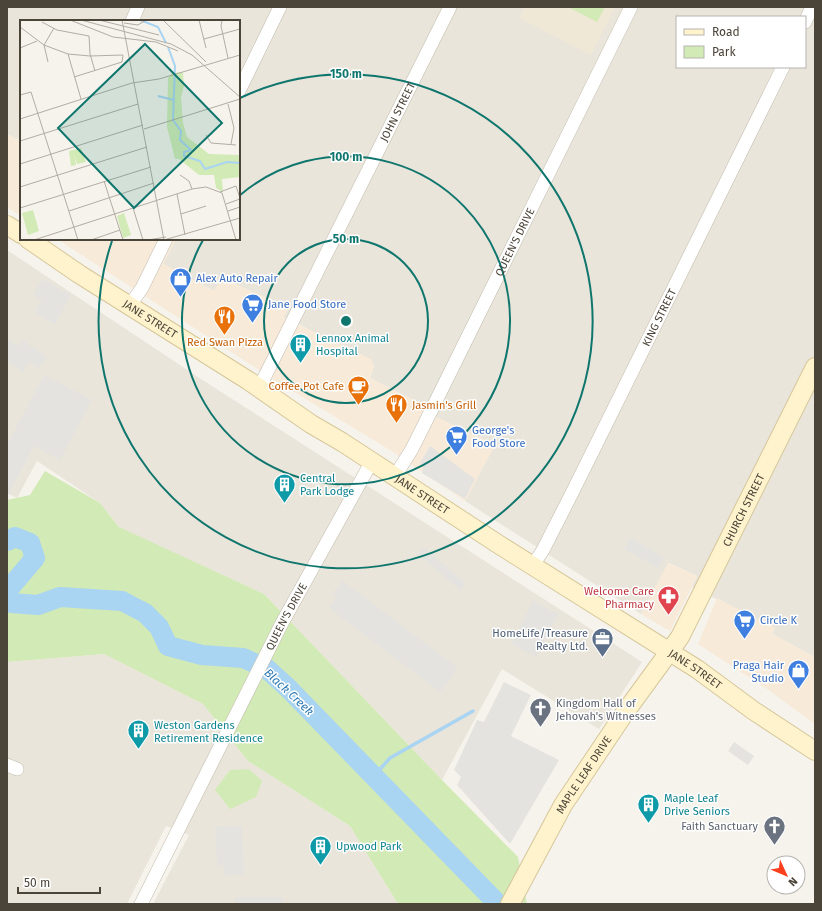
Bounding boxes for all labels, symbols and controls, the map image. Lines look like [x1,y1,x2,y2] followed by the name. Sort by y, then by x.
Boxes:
[676,16,806,68] legend
[20,20,240,240] inset map
[712,25,740,39] text: Road
[712,45,736,59] text: Park
[330,67,362,81] text: 150 m
[378,80,418,144] street label: JOHN STREET
[330,150,362,164] text: 100 m
[493,206,538,278] street label: QUEEN'S DRIVE
[333,232,359,246] text: 50 m
[168,265,194,298] shop icon: Alex Auto Repair
[196,272,278,285] place label: Alex Auto Repair
[640,286,679,349] street label: KING STREET
[239,291,265,324] supermarket icon: Jane Food Store
[120,297,180,341] street label: JANE STREET
[268,298,346,311] place label: Jane Food Store
[212,303,238,336] restaurant icon: Red Swan Pizza
[339,314,353,328] centre of rings
[287,331,313,364] building icon: Lennox Animal Hospital
[316,332,389,358] place label: Lennox Animal Hospital
[187,336,263,349] place label: Red Swan Pizza
[346,373,372,406] cafe icon: Coffee Pot Cafe
[268,380,344,393] place label: Coffee Pot Cafe
[383,392,409,425] restaurant icon: Jasmin's Grill
[412,399,476,412] place label: Jasmin's Grill
[444,423,470,456] supermarket icon: George's Food Store
[472,424,526,450] place label: George's Food Store
[271,471,297,504] building icon: Central Park Lodge
[720,471,768,549] street label: CHURCH STREET
[300,472,354,498] place label: Central Park Lodge
[393,473,452,517] street label: JANE STREET
[263,581,310,653] street label: QUEEN'S DRIVE
[656,584,682,617] pharmacy icon: Welcome Care Pharmacy
[584,585,655,611] place label: Welcome Care Pharmacy
[731,607,757,640] supermarket icon: Circle K
[760,614,798,627] place label: Circle K
[590,626,616,659] office icon: HomeLife/Treasure Realty Ltd.
[492,627,588,653] place label: HomeLife/Treasure Realty Ltd.
[666,647,724,692] street label: JANE STREET
[786,658,812,691] shop icon: Praga Hair Studio
[733,659,785,685] place label: Praga Hair Studio
[261,666,317,719] water label: Black Creek
[528,696,554,729] church icon: Kingdom Hall of Jehovah's Witnesses
[556,697,656,723] place label: Kingdom Hall of Jehovah's Witnesses
[126,718,152,751] building icon: Weston Gardens Retirement Residence
[154,719,263,745] place label: Weston Gardens Retirement Residence
[554,733,615,816] street label: MAPLE LEAF DRIVE
[636,791,662,824] building icon: Maple Leaf Drive Seniors
[664,792,730,818] place label: Maple Leaf Drive Seniors
[761,813,787,846] church icon: Faith Sanctuary
[681,820,759,833] place label: Faith Sanctuary
[307,833,333,866] building icon: Upwood Park
[336,840,402,853] place label: Upwood Park
[766,855,806,895] north arrow
[18,869,100,895] scale bar
[786,874,800,889] text: N
[24,876,50,890] text: 50 m

